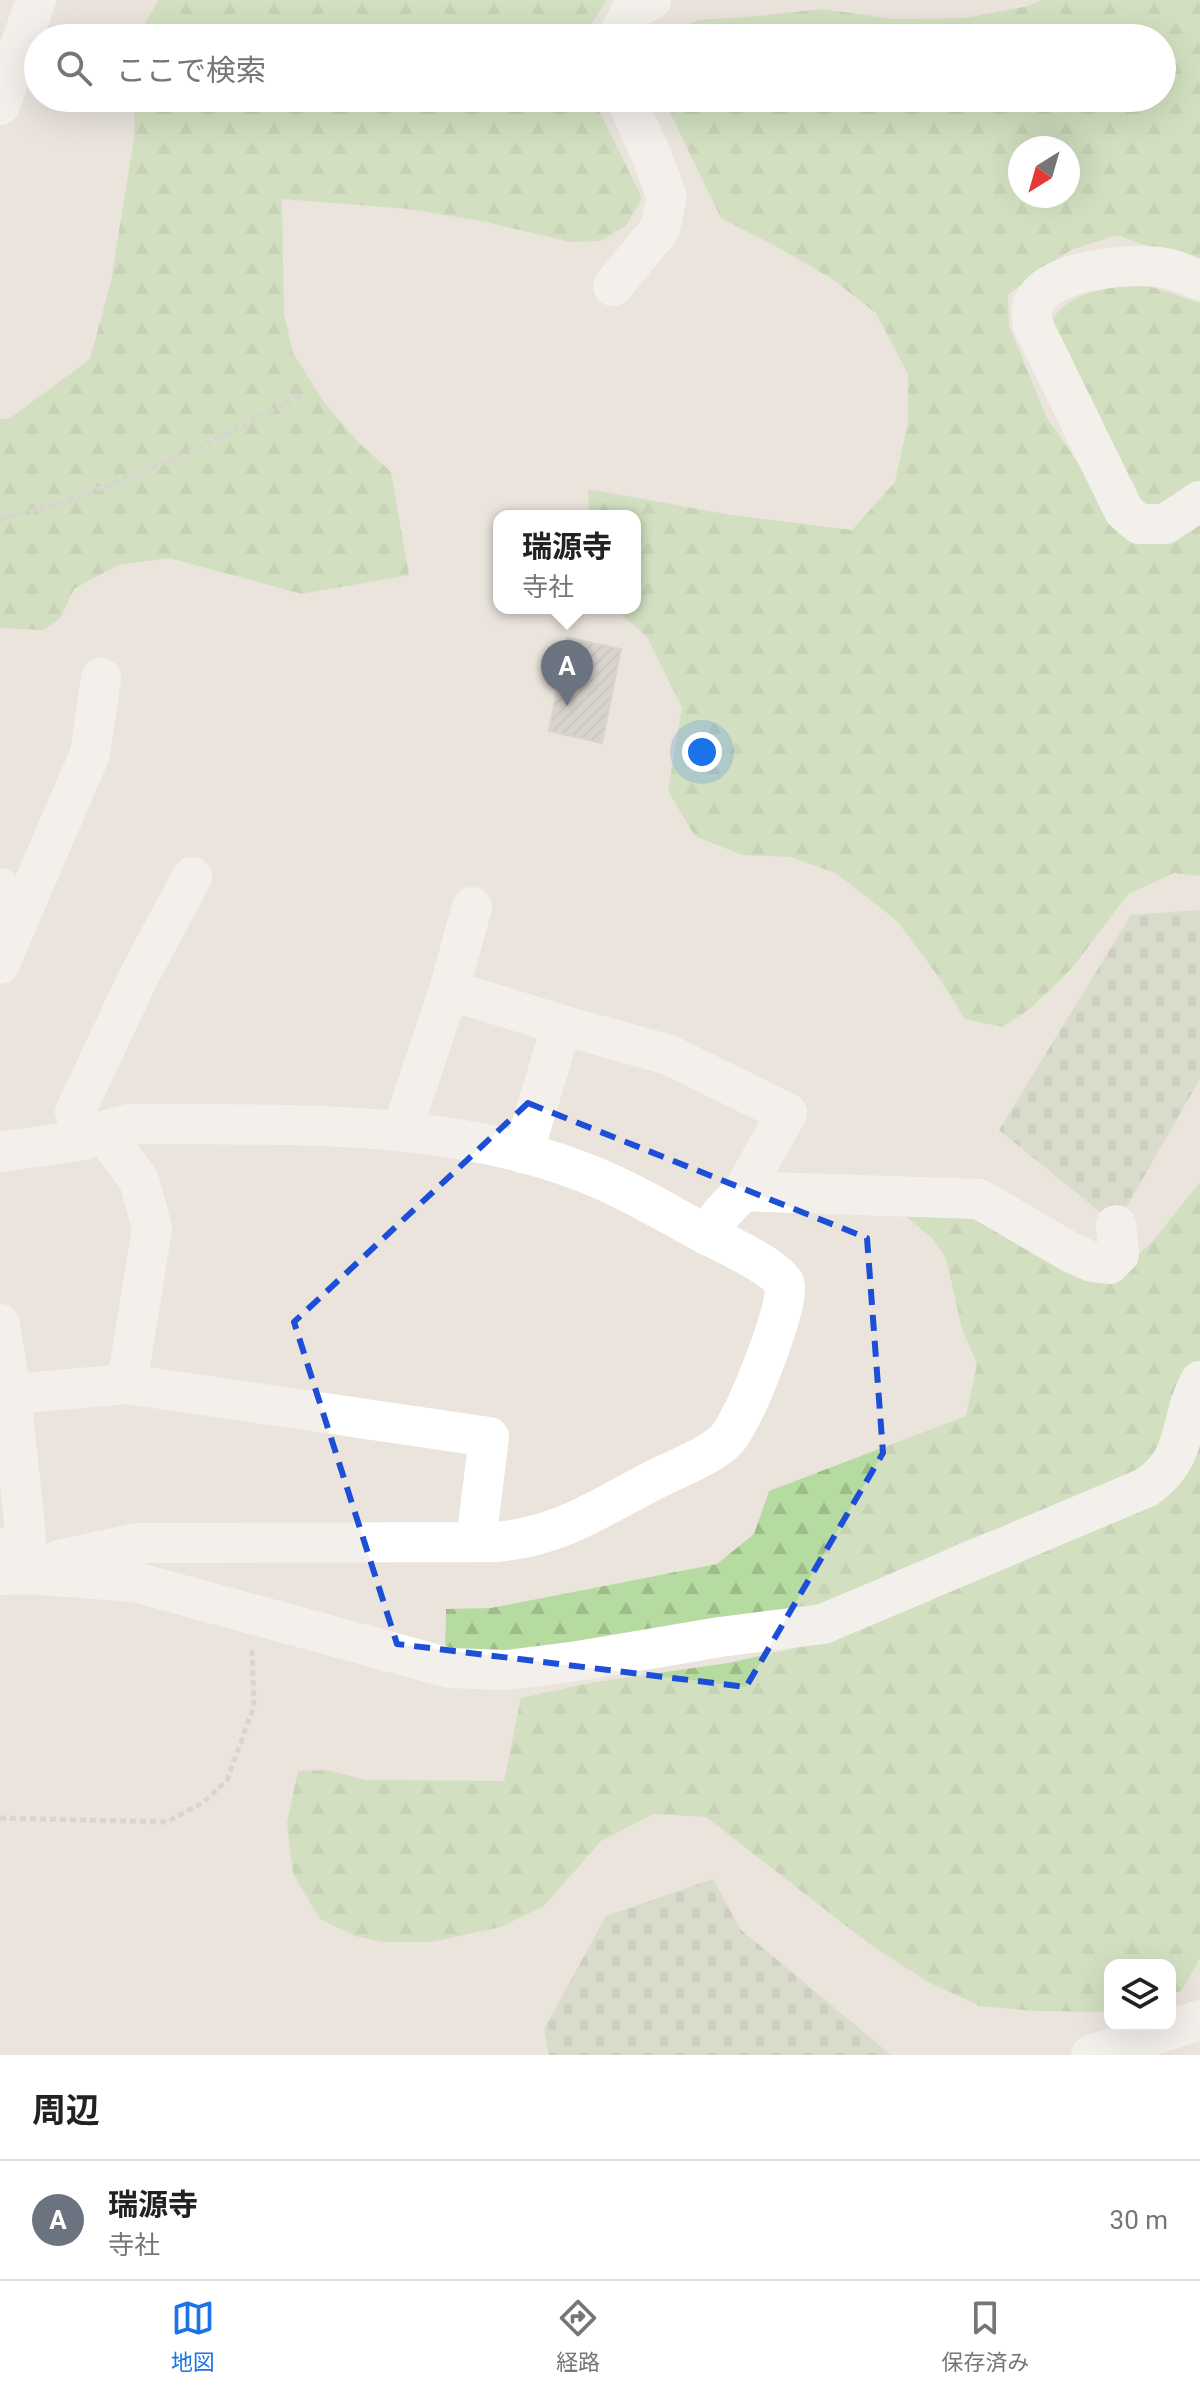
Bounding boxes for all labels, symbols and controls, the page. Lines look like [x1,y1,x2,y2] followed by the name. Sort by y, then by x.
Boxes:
[24,24,1176,112] search box
[52,46,96,90] icon: search
[116,53,266,88] text: ここで検索
[1008,136,1080,208] north arrow
[493,510,641,614] popup
[522,529,612,564] text: 瑞源寺
[522,572,574,602] text: 寺社
[541,640,593,706] pin: A
[682,732,722,772] your location
[1104,1959,1176,2031] map controls
[1104,1959,1176,2031] button: layers
[32,2090,100,2130] text: 周辺
[108,2187,198,2222] text: 瑞源寺
[49,2205,67,2235] text: A
[1110,2205,1168,2235] text: 30 m
[108,2230,160,2260] text: 寺社
[171,2296,215,2376] tab: 地図
[556,2296,600,2376] tab: 経路
[941,2296,1029,2376] tab: 保存済み

